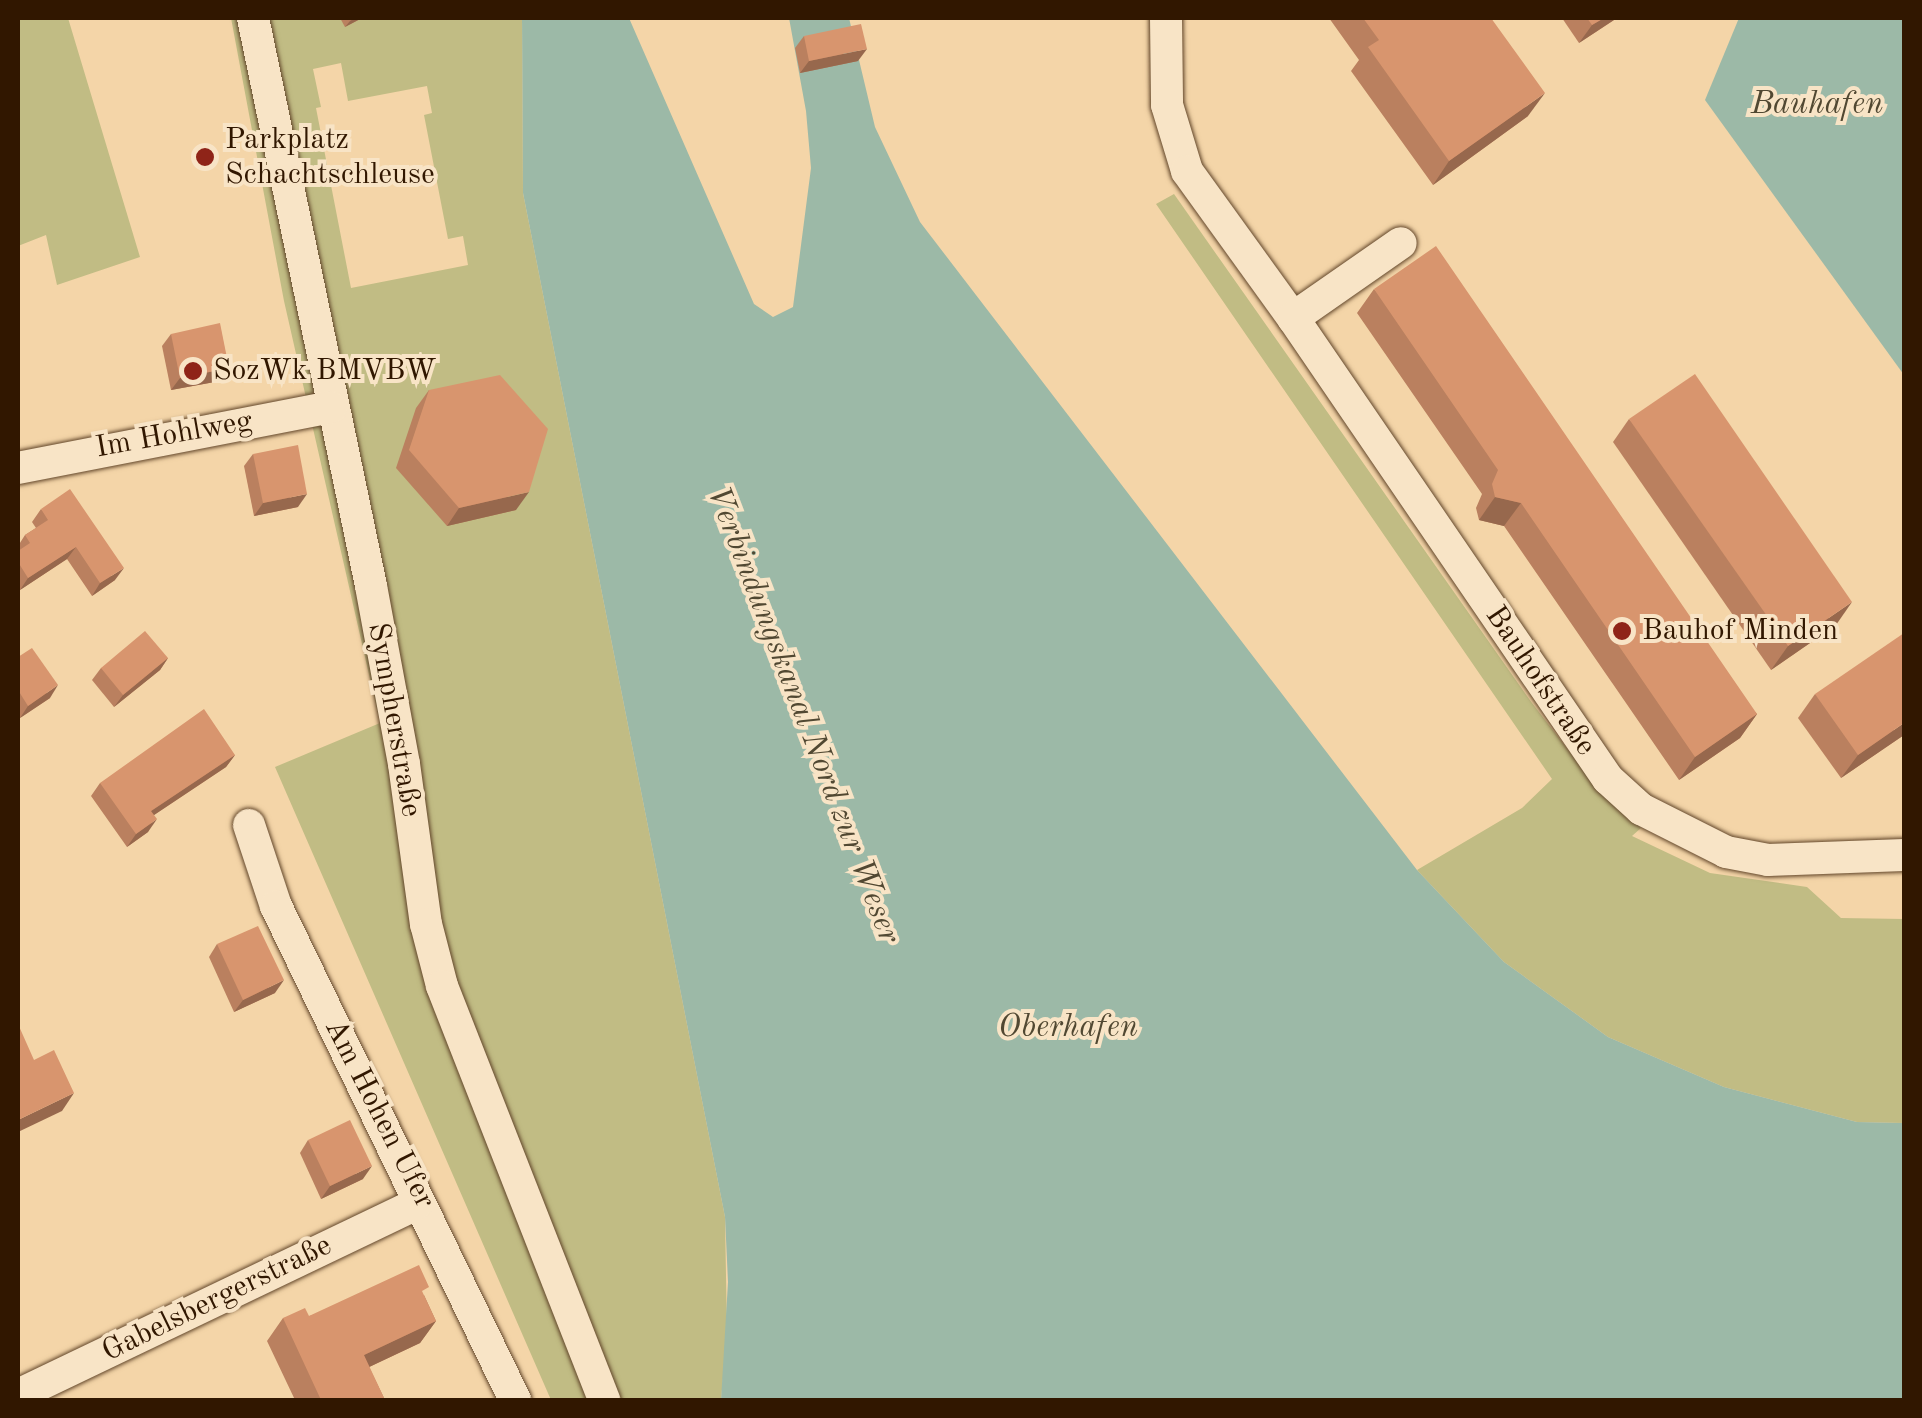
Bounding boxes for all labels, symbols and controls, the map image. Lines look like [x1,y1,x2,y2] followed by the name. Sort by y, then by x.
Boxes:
[1751,86,1883,124] water label: Bauhafen
[225,122,435,192] place label: Parkplatz Schachtschleuse
[194,146,216,168] marker: Parkplatz Schachtschleuse
[213,353,436,389] place label: SozWk BMVBW
[182,360,204,382] marker: SozWk BMVBW
[93,403,255,467] street label: Im Hohlweg
[697,481,907,949] water label: Verbindungskanal Nord zur Weser
[1477,599,1603,763] street label: Bauhofstraße
[1642,613,1838,649] place label: Bauhof Minden
[359,620,429,820] street label: Sympherstraße
[1611,620,1633,642] marker: Bauhof Minden
[998,1009,1138,1047] water label: Oberhafen
[316,1013,442,1215] street label: Am Hohen Ufer
[96,1228,338,1370] street label: Gabelsbergerstraße

